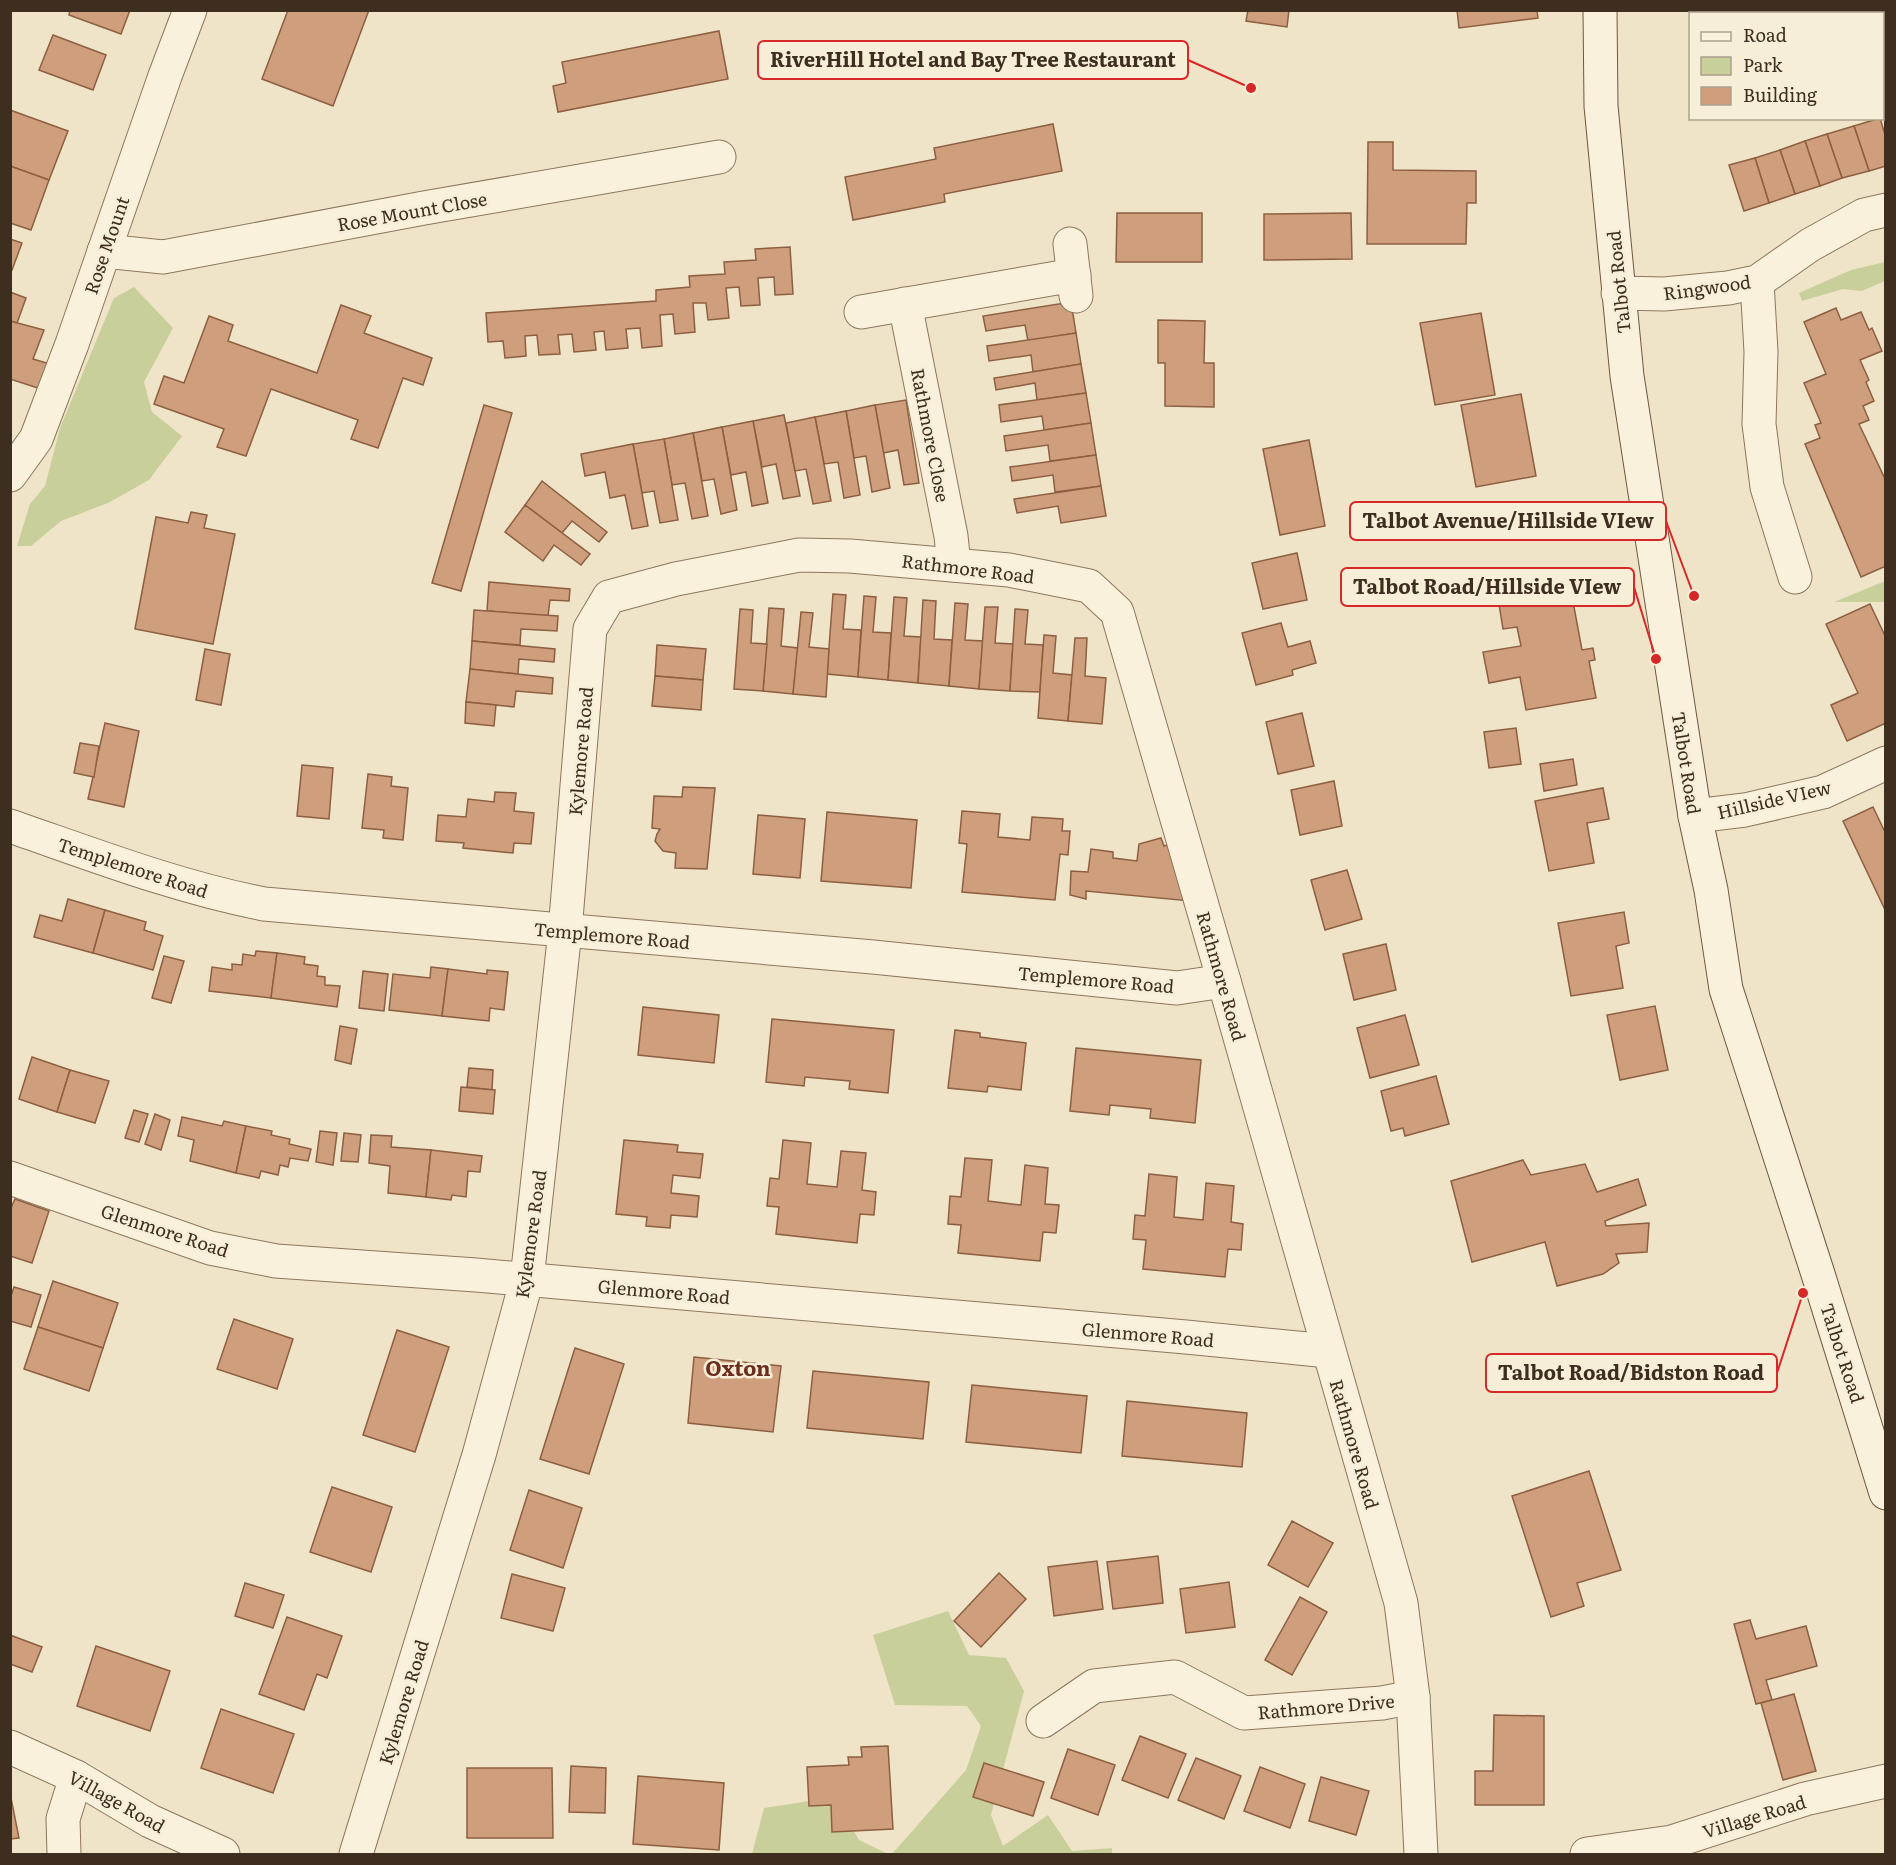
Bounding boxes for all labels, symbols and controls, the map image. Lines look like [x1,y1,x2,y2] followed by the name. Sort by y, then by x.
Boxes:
[1689,12,1884,120] legend
[1743,21,1787,48] text: Road
[758,41,1188,79] callout: RiverHill Hotel and Bay Tree Restaurant
[770,43,1176,73] text: RiverHill Hotel and Bay Tree Restaurant
[1743,51,1784,78] text: Park
[1743,81,1818,108] text: Building
[335,185,489,237] street label: Rose Mount Close
[77,192,136,298] street label: Rose Mount
[1599,229,1637,335] street label: Talbot Road
[1661,267,1753,307] street label: Ringwood
[905,366,957,504] street label: Rathmore Close
[1350,502,1666,540] callout: Talbot Avenue/Hillside VIew
[1362,504,1654,534] text: Talbot Avenue/Hillside VIew
[900,546,1036,590] street label: Rathmore Road
[1341,568,1634,606] callout: Talbot Road/Hillside VIew
[1353,570,1621,600] text: Talbot Road/Hillside VIew
[561,685,599,817] street label: Kylemore Road
[1666,710,1708,816] street label: Talbot Road
[1714,773,1834,825] street label: Hillside VIew
[54,830,212,904] street label: Templemore Road
[1191,908,1253,1044] street label: Rathmore Road
[533,915,691,955] street label: Templemore Road
[1017,959,1175,999] street label: Templemore Road
[508,1168,552,1300] street label: Kylemore Road
[98,1197,232,1263] street label: Glenmore Road
[597,1272,731,1310] street label: Glenmore Road
[1814,1300,1872,1406] street label: Talbot Road
[1081,1315,1215,1353] street label: Glenmore Road
[705,1351,771,1382] district label: Oxton
[1486,1354,1777,1392] callout: Talbot Road/Bidston Road
[1498,1356,1764,1386] text: Talbot Road/Bidston Road
[1324,1376,1386,1512] street label: Rathmore Road
[371,1636,435,1768] street label: Kylemore Road
[1256,1687,1396,1725] street label: Rathmore Drive
[64,1763,170,1839] street label: Village Road
[1699,1787,1809,1845] street label: Village Road

